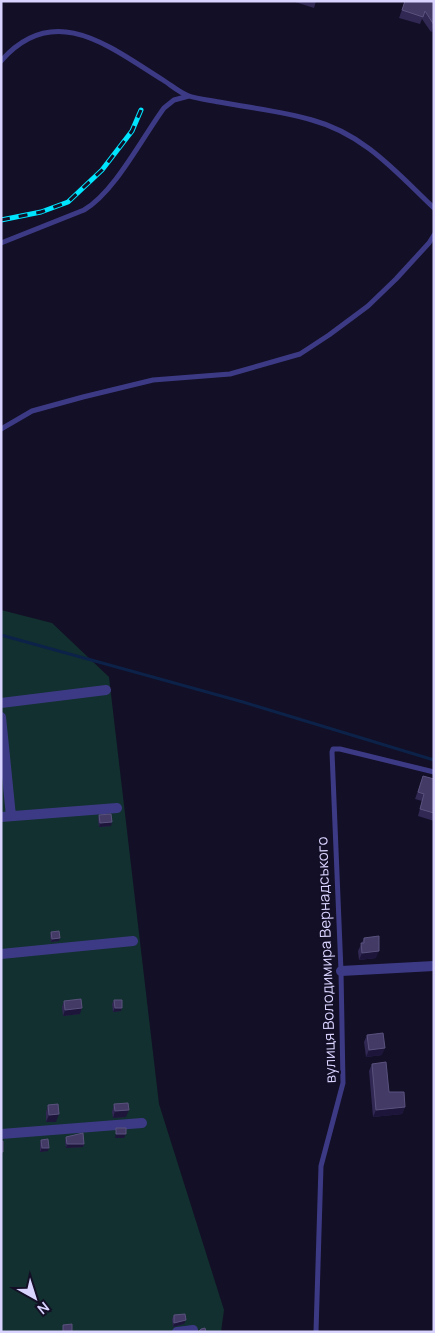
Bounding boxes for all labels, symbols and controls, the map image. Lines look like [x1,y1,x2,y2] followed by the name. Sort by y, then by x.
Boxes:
[311,836,341,1084] street label: вулиця Володимира Вернадського
[10,1273,60,1323] north arrow
[34,1298,53,1319] text: N

